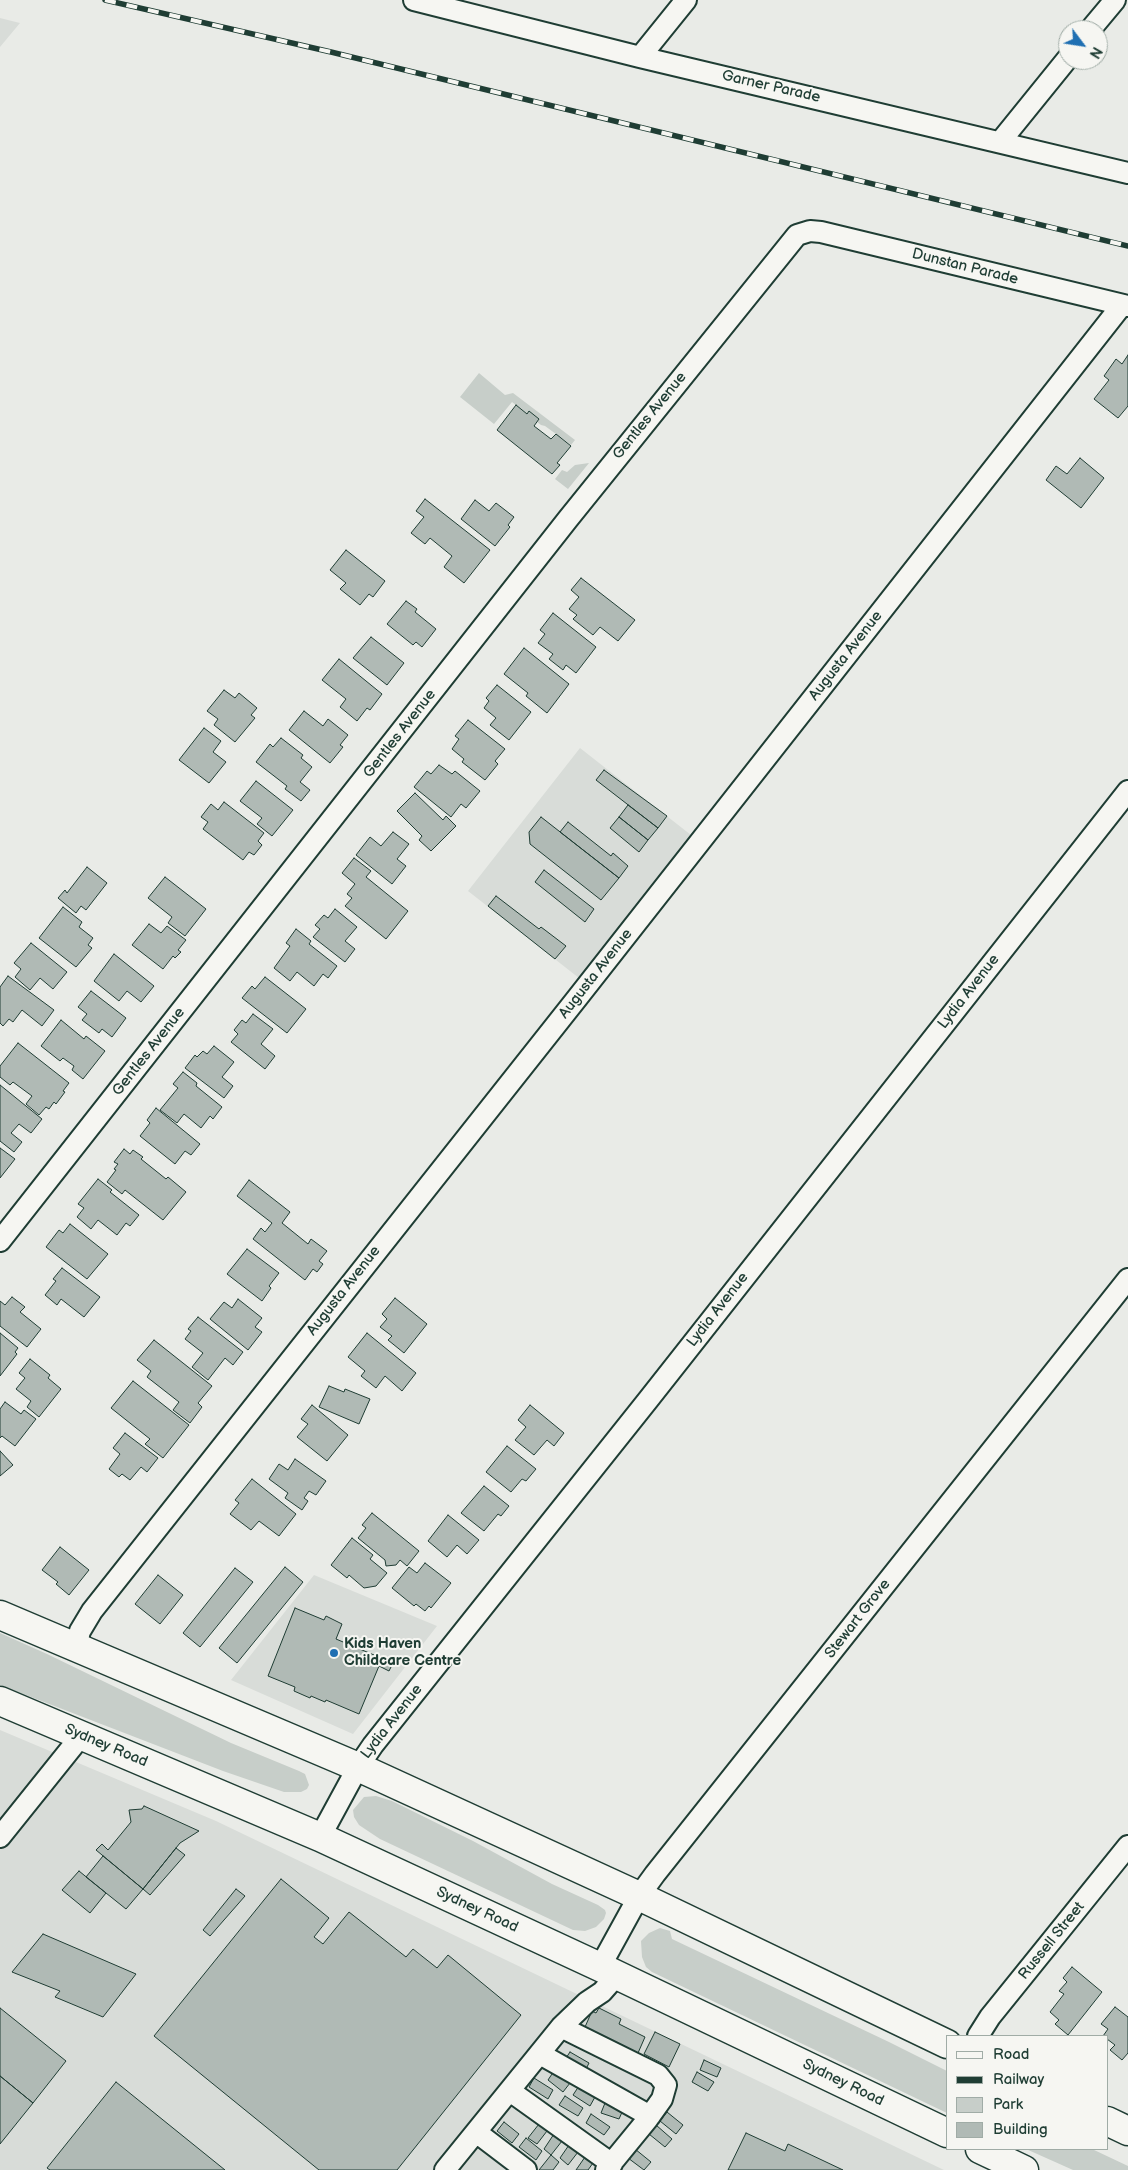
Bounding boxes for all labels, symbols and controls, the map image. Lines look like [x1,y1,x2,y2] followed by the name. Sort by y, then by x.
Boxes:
[1058,20,1108,70] north arrow
[1085,44,1105,61] text: N
[720,67,822,107] street label: Garner Parade
[910,245,1020,289] street label: Dunstan Parade
[609,369,691,463] street label: Gentles Avenue
[805,608,887,704] street label: Augusta Avenue
[360,686,440,782] street label: Gentles Avenue
[555,926,637,1022] street label: Augusta Avenue
[934,951,1004,1033] street label: Lydia Avenue
[109,1004,189,1100] street label: Gentles Avenue
[303,1243,385,1339] street label: Augusta Avenue
[683,1269,753,1351] street label: Lydia Avenue
[821,1576,895,1662] street label: Stewart Grove
[344,1635,461,1670] place label: Kids Haven Childcare Centre
[328,1647,340,1659] marker: Kids Haven Childcare Centre
[357,1681,427,1763] street label: Lydia Avenue
[62,1720,150,1772] street label: Sydney Road
[433,1883,521,1937] street label: Sydney Road
[1015,1899,1089,1983] street label: Russell Street
[946,2035,1108,2150] legend
[993,2045,1029,2064] text: Road
[799,2056,887,2110] street label: Sydney Road
[993,2070,1044,2089] text: Railway
[993,2095,1023,2114] text: Park
[993,2120,1048,2139] text: Building

